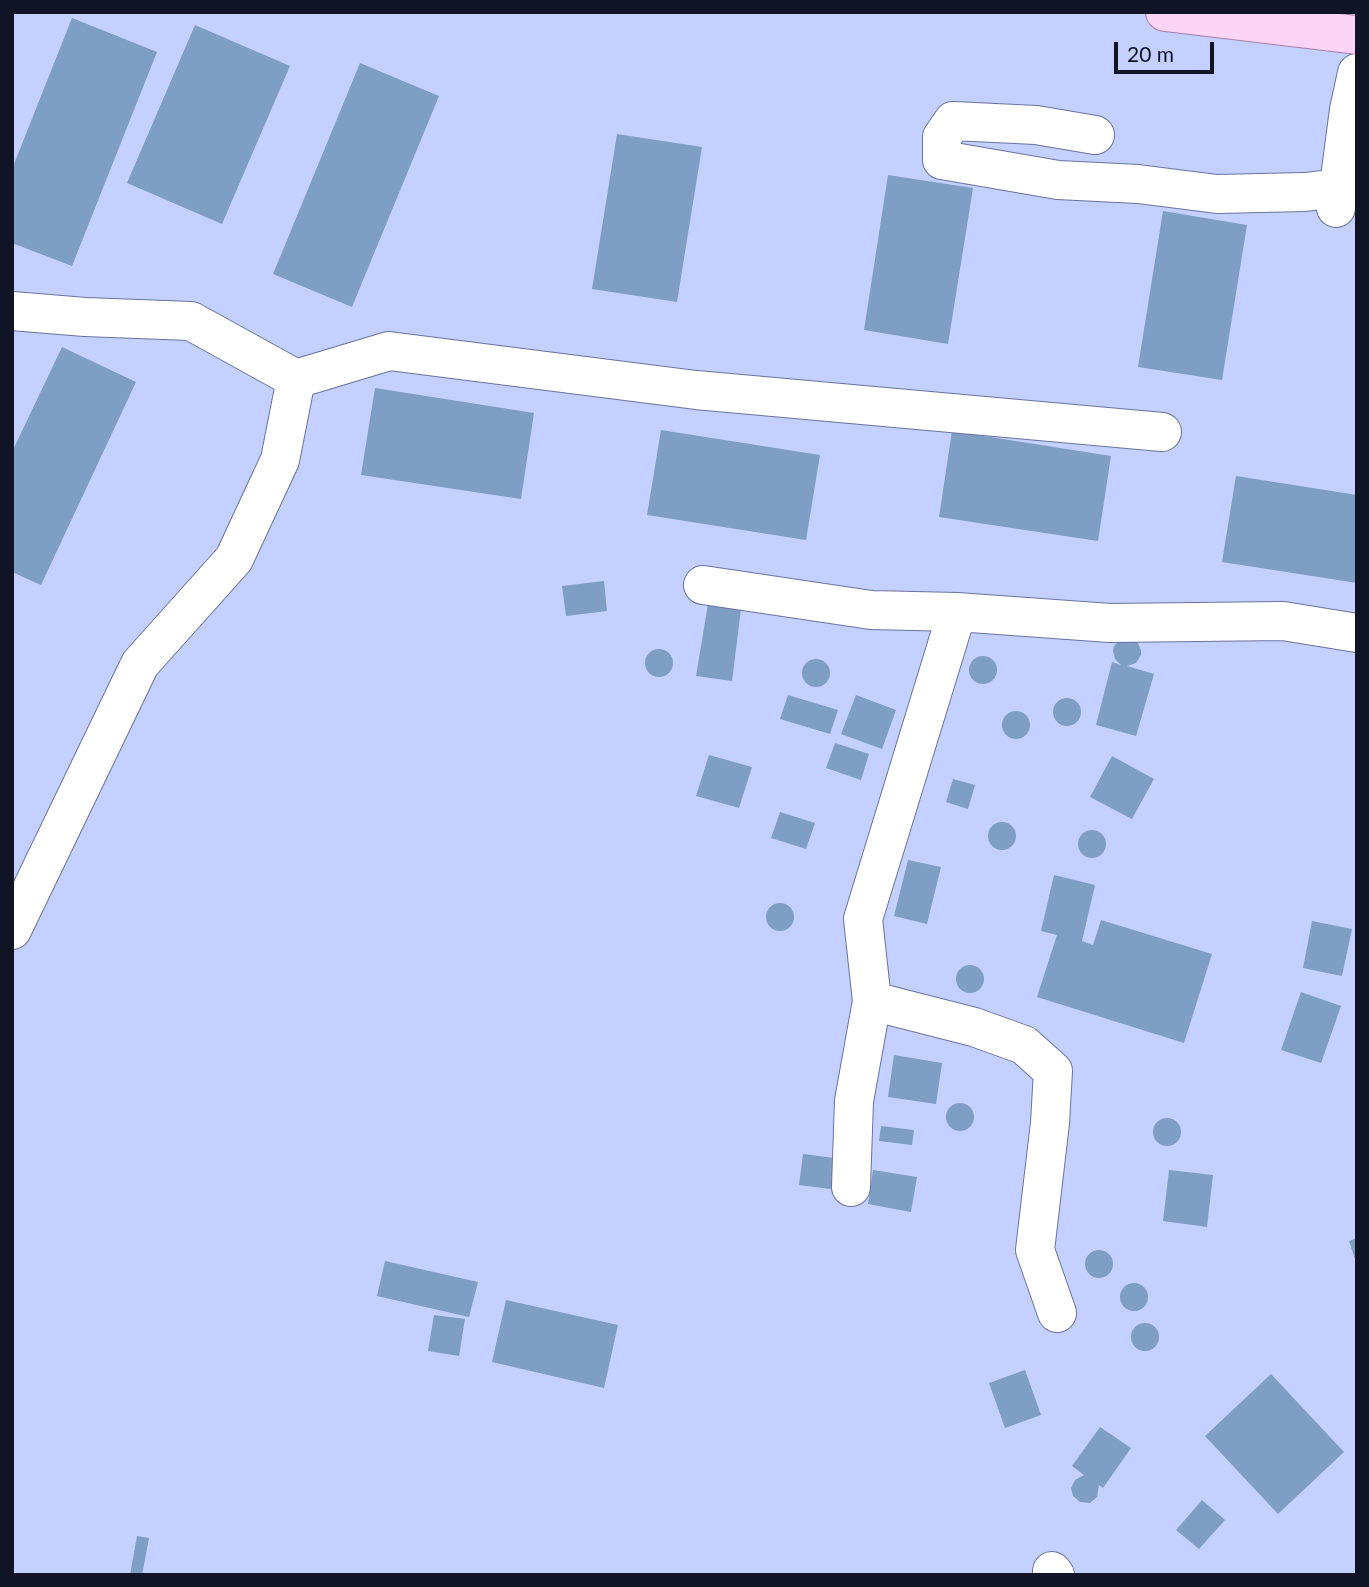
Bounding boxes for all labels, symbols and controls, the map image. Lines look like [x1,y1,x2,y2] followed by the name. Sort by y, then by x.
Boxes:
[1117,28,1217,72] scale bar
[1127,41,1174,66] text: 20 m

